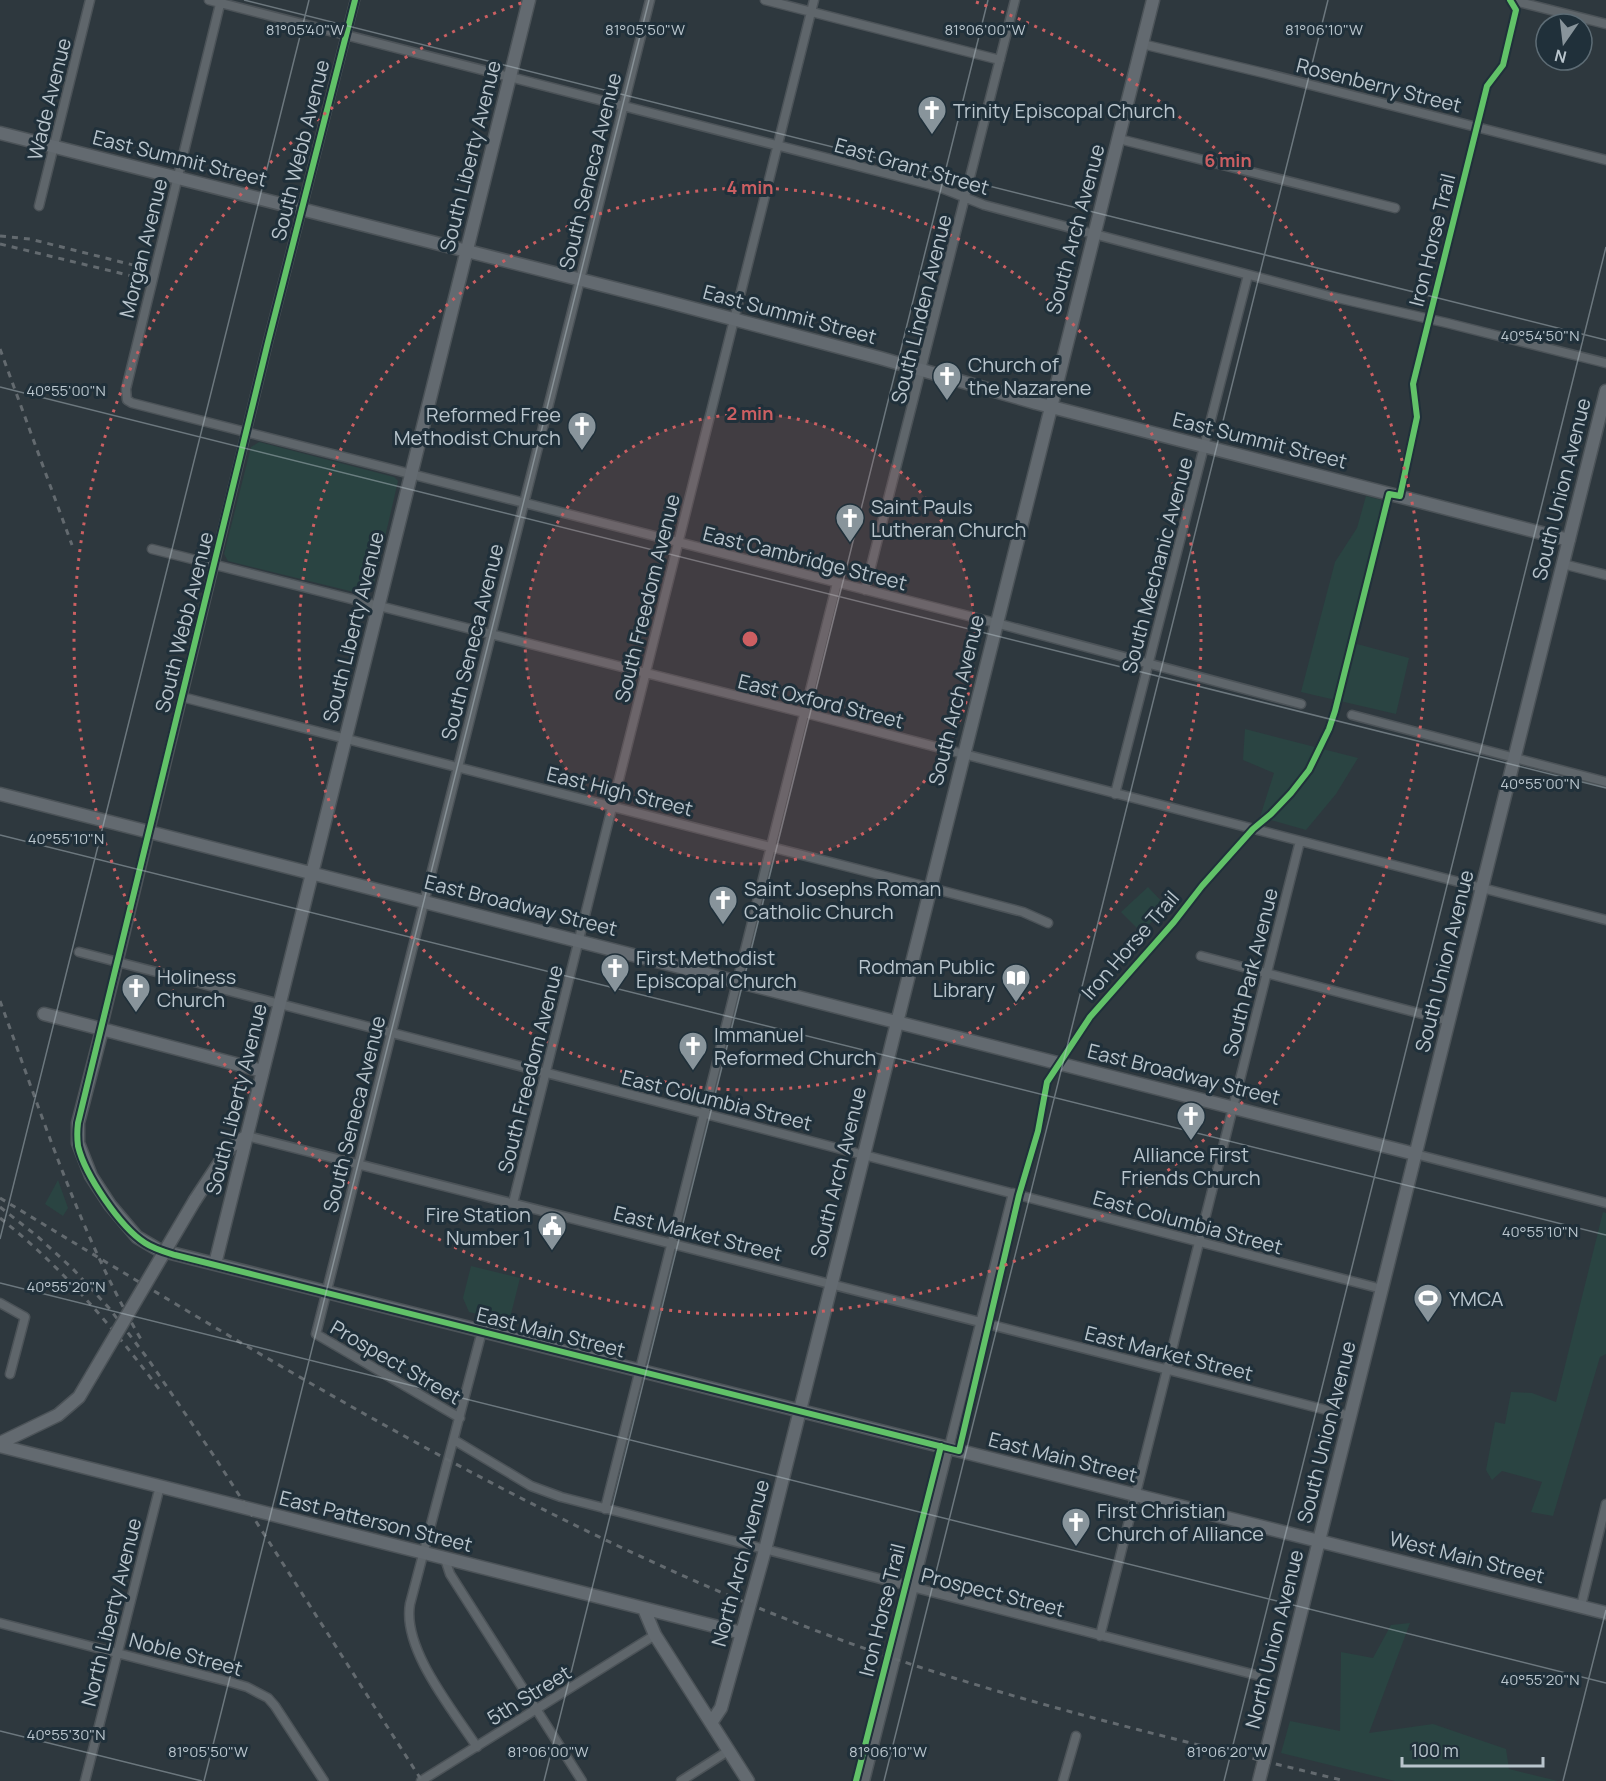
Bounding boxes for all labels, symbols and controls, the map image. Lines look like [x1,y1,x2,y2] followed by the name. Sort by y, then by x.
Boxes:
[1534,12,1594,72] north arrow
[266,19,344,40] text: 81°05'40"W
[605,19,685,40] text: 81°05'50"W
[944,19,1026,40] text: 81°06'00"W
[1285,19,1363,40] text: 81°06'10"W
[21,35,77,163] street label: Wade Avenue
[1552,44,1569,69] text: N
[1294,51,1464,119] street label: Rosenberry Street
[264,57,336,243] street label: South Webb Avenue
[433,58,507,254] street label: South Liberty Avenue
[552,70,628,272] street label: South Seneca Avenue
[916,94,948,136] church icon: Trinity Episcopal Church
[953,97,1175,124] place label: Trinity Episcopal Church
[90,123,270,193] street label: East Summit Street
[832,131,992,201] street label: East Grant Street
[1039,141,1111,317] street label: South Arch Avenue
[1204,148,1252,172] text: 6 min
[1402,171,1462,309] street label: Iron Horse Trail
[113,175,173,321] street label: Morgan Avenue
[726,175,774,199] text: 4 min
[884,212,958,406] street label: South Linden Avenue
[700,278,880,350] street label: East Summit Street
[1501,325,1579,346] text: 40°54'50"N
[968,351,1091,401] place label: Church of the Nazarene
[931,360,963,402] church icon: Church of the Nazarene
[26,380,106,401] text: 40°55'00"N
[1525,395,1597,583] street label: South Union Avenue
[394,401,561,451] place label: Reformed Free Methodist Church
[727,401,773,425] text: 2 min
[1170,405,1350,475] street label: East Summit Street
[566,410,598,452] church icon: Reformed Free Methodist Church
[1115,454,1199,676] street label: South Mechanic Avenue
[608,491,686,705] street label: South Freedom Avenue
[871,493,1027,543] place label: Saint Pauls Lutheran Church
[834,502,866,544] church icon: Saint Pauls Lutheran Church
[700,520,910,596] street label: East Cambridge Street
[148,529,220,715] street label: South Webb Avenue
[316,529,390,725] street label: South Liberty Avenue
[434,541,510,743] street label: South Seneca Avenue
[922,612,990,788] street label: South Arch Avenue
[740,629,760,649] centre of rings
[735,667,907,735] street label: East Oxford Street
[544,760,696,822] street label: East High Street
[1500,773,1580,794] text: 40°55'00"N
[28,828,104,849] text: 40°55'10"N
[1408,867,1480,1055] street label: South Union Avenue
[422,868,620,942] street label: East Broadway Street
[744,875,942,925] place label: Saint Josephs Roman Catholic Church
[707,884,739,926] church icon: Saint Josephs Roman Catholic Church
[1075,885,1185,1005] street label: Iron Horse Trail
[1216,885,1284,1059] street label: South Park Avenue
[636,944,797,994] place label: First Methodist Episcopal Church
[599,952,631,994] church icon: First Methodist Episcopal Church
[859,953,995,1003] place label: Rodman Public Library
[491,962,569,1176] street label: South Freedom Avenue
[1000,962,1032,1004] library icon: Rodman Public Library
[157,963,236,1013] place label: Holiness Church
[120,972,152,1014] church icon: Holiness Church
[199,1001,273,1197] street label: South Liberty Avenue
[316,1013,392,1215] street label: South Seneca Avenue
[714,1021,877,1071] place label: Immanuel Reformed Church
[677,1030,709,1072] church icon: Immanuel Reformed Church
[1085,1037,1283,1111] street label: East Broadway Street
[619,1063,815,1137] street label: East Columbia Street
[804,1084,872,1260] street label: South Arch Avenue
[1175,1100,1207,1142] church icon: Alliance First Friends Church
[1121,1141,1261,1191] place label: Alliance First Friends Church
[1090,1184,1286,1260] street label: East Columbia Street
[611,1199,785,1267] street label: East Market Street
[426,1201,531,1251] place label: Fire Station Number 1
[536,1210,568,1252] public building icon: Fire Station Number 1
[1502,1221,1578,1242] text: 40°55'10"N
[26,1276,106,1297] text: 40°55'20"N
[1412,1282,1444,1324] sports icon: YMCA
[1449,1285,1504,1312] place label: YMCA
[474,1300,628,1364] street label: East Main Street
[326,1314,466,1410] street label: Prospect Street
[1082,1319,1256,1387] street label: East Market Street
[1290,1338,1362,1526] street label: South Union Avenue
[986,1425,1140,1489] street label: East Main Street
[705,1477,775,1649] street label: North Arch Avenue
[277,1484,475,1558] street label: East Patterson Street
[1097,1497,1264,1547] place label: First Christian Church of Alliance
[1060,1506,1092,1548] church icon: First Christian Church of Alliance
[75,1515,147,1709] street label: North Liberty Avenue
[1387,1525,1547,1589] street label: West Main Street
[852,1541,912,1679] street label: Iron Horse Trail
[1239,1547,1309,1731] street label: North Union Avenue
[919,1561,1067,1623] street label: Prospect Street
[126,1626,246,1682] street label: Noble Street
[482,1659,576,1731] street label: 5th Street
[1500,1669,1580,1690] text: 40°55'20"N
[27,1724,105,1745] text: 40°55'30"N
[1402,1730,1543,1768] scale bar
[1411,1738,1459,1762] text: 100 m
[168,1741,248,1762] text: 81°05'50"W
[507,1741,589,1762] text: 81°06'00"W
[849,1741,927,1762] text: 81°06'10"W
[1187,1741,1267,1762] text: 81°06'20"W

